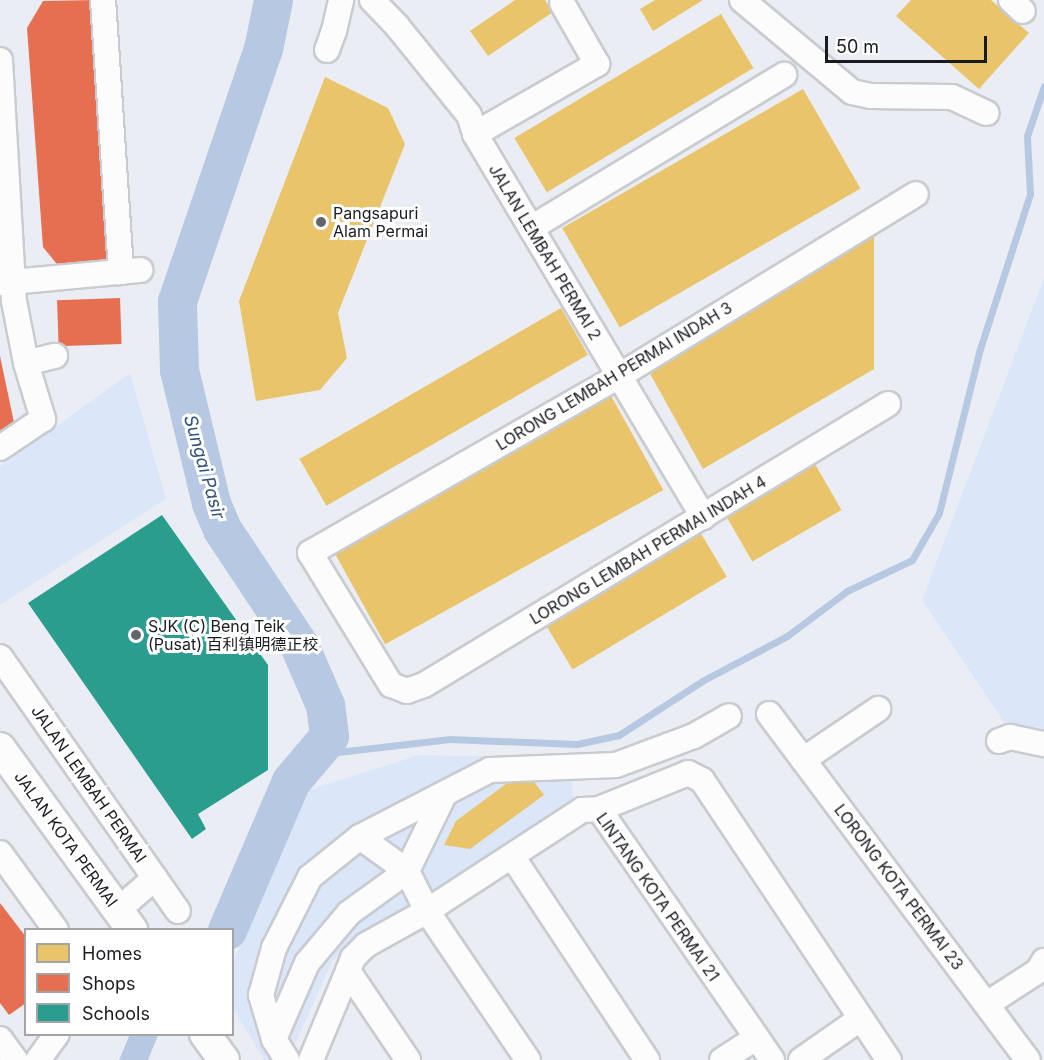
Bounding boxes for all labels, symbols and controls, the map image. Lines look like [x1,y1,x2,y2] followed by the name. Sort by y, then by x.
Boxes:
[828,24,990,62] scale bar
[836,36,879,57] text: 50 m
[485,161,605,343] street label: JALAN LEMBAH PERMAI 2
[333,203,428,241] place label: Pangsapuri Alam Permai
[314,215,328,229] marker: Pangsapuri Alam Permai
[493,298,735,454] street label: LORONG LEMBAH PERMAI INDAH 3
[179,412,229,522] water label: Sungai Pasir
[526,472,770,628] street label: LORONG LEMBAH PERMAI INDAH 4
[148,616,319,654] place label: SJK (C) Beng Teik (Pusat) 百利镇明德正校
[129,628,143,642] marker: SJK (C) Beng Teik (Pusat) 百利镇明德正校
[27,702,151,866] street label: JALAN LEMBAH PERMAI
[10,767,122,911] street label: JALAN KOTA PERMAI
[830,800,968,974] street label: LORONG KOTA PERMAI 23
[592,809,724,985] street label: LINTANG KOTA PERMAI 21
[24,928,234,1036] legend
[82,943,142,964] text: Homes
[82,973,136,994] text: Shops
[82,1003,150,1024] text: Schools

